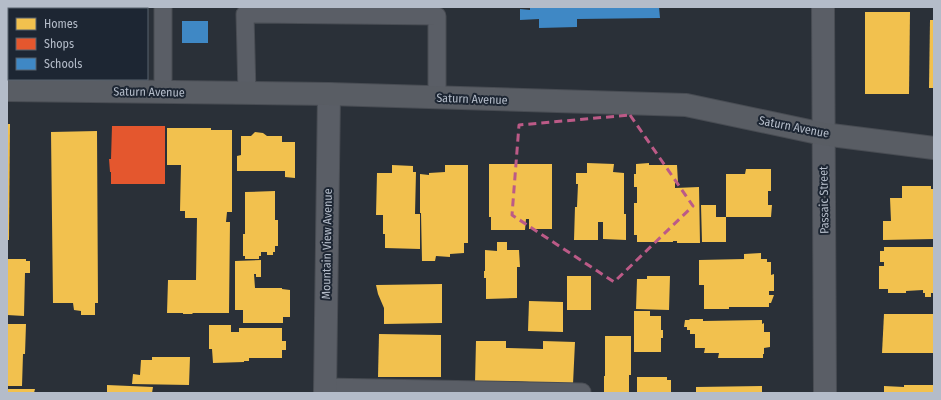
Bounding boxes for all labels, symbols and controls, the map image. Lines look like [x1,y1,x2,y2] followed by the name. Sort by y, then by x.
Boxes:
[8,8,148,80] legend
[44,17,78,31] text: Homes
[44,37,74,51] text: Shops
[44,57,82,71] text: Schools
[113,84,185,100] street label: Saturn Avenue
[436,91,508,107] street label: Saturn Avenue
[758,113,830,141] street label: Saturn Avenue
[816,166,832,234] street label: Passaic Street
[319,188,335,300] street label: Mountain View Avenue

